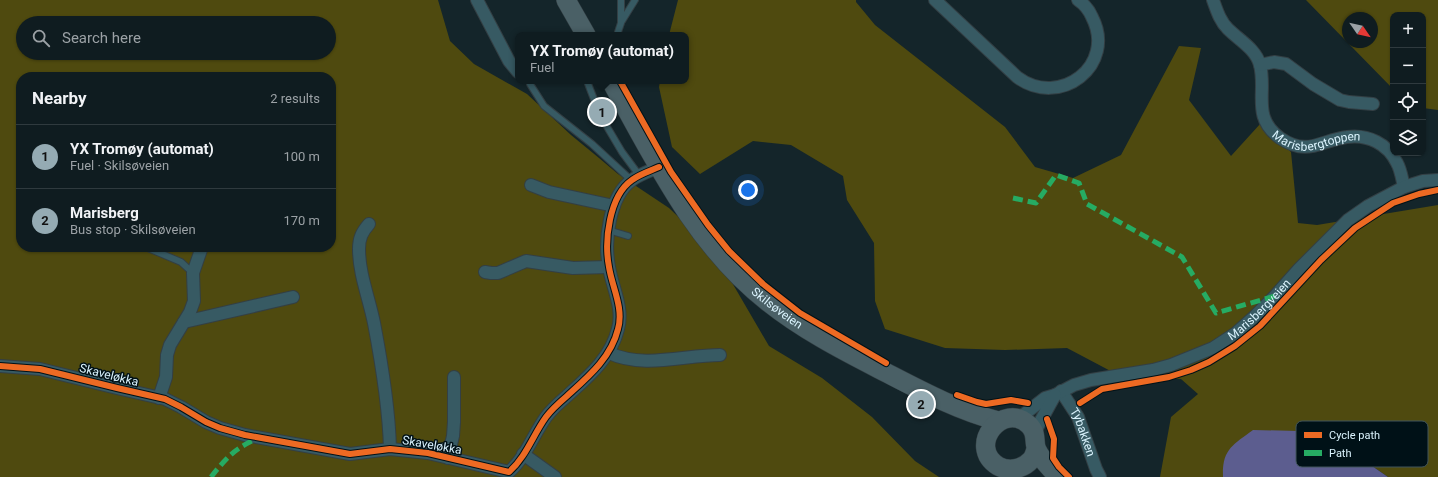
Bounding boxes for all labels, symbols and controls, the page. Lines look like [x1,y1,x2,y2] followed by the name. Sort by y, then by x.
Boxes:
[1342,12,1378,48] north arrow
[1390,12,1426,156] map controls
[1390,12,1426,48] button: +
[16,16,336,60] search box
[30,27,52,49] icon: search
[62,29,141,47] text: Search here
[515,32,689,84] popup
[530,42,674,60] text: YX Tromøy (automat)
[1390,48,1426,84] button: −
[530,60,554,75] text: Fuel
[1390,84,1426,120] button: locate
[32,88,87,108] text: Nearby
[270,91,320,106] text: 2 results
[589,97,615,127] pin: 1
[1390,120,1426,156] button: layers
[1269,128,1361,154] street label: Marisbergtoppen
[70,140,214,158] text: YX Tromøy (automat)
[41,149,49,164] text: 1
[283,149,320,164] text: 100 m
[70,158,169,173] text: Fuel · Skilsøveien
[738,180,758,200] your location
[70,204,139,222] text: Marisberg
[41,213,49,228] text: 2
[283,213,320,228] text: 170 m
[70,222,196,237] text: Bus stop · Skilsøveien
[1225,276,1294,343] street label: Marisbergveien
[749,284,805,332] street label: Skilsøveien
[78,361,140,389] street label: Skaveløkka
[908,389,934,419] pin: 2
[1067,405,1098,458] street label: Tybakken
[1296,421,1428,467] legend
[1329,429,1380,442] text: Cycle path
[401,433,463,457] street label: Skaveløkka
[1329,447,1352,460] text: Path

